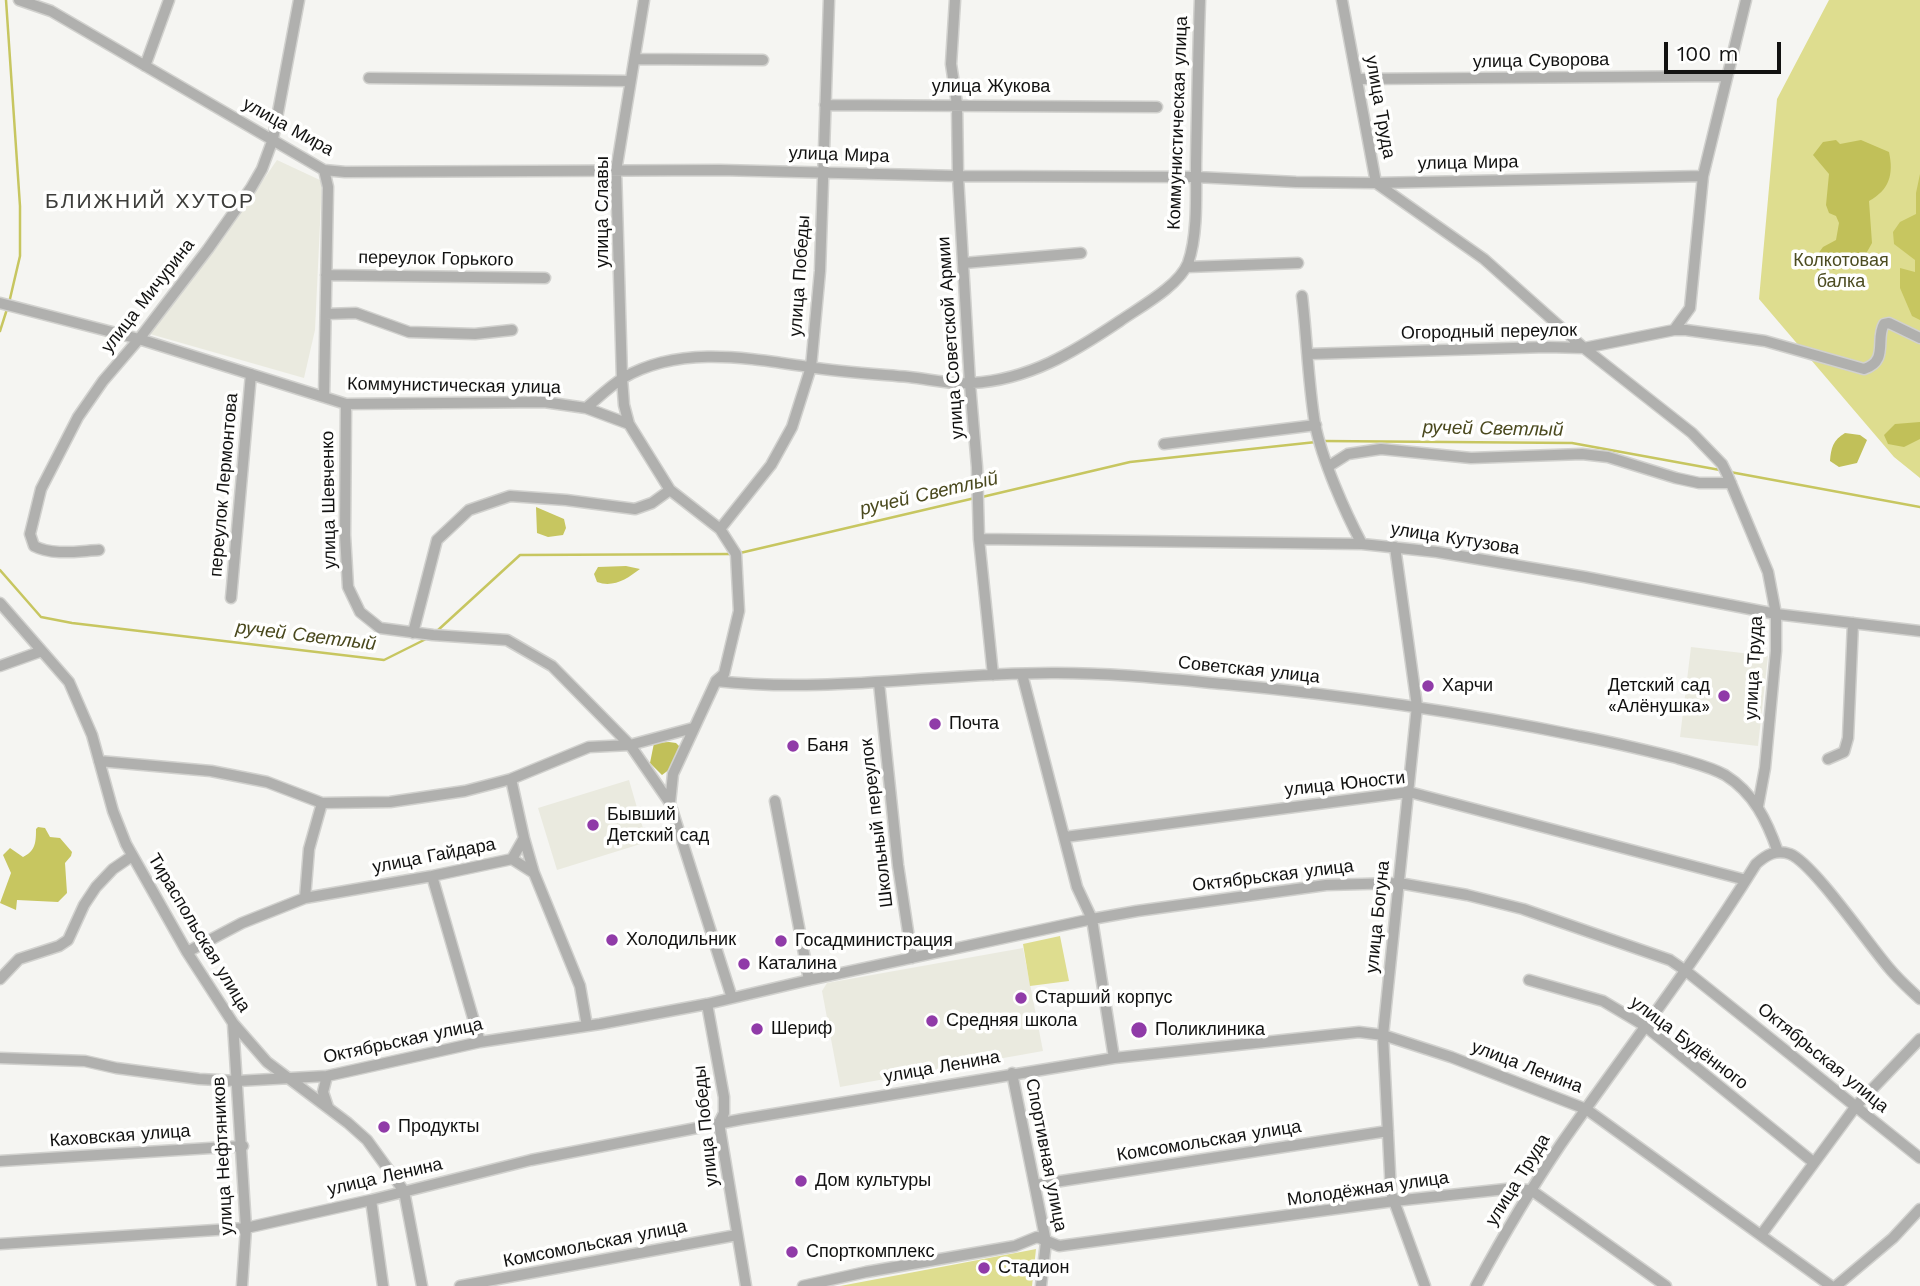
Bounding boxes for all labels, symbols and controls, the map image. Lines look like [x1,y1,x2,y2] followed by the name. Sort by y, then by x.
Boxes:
[1163,16,1193,230] street label: Коммунистическая улица
[1668,28,1785,72] scale bar
[1677,41,1739,66] text: 100 m
[1473,49,1609,73] street label: улица Суворова
[1360,54,1400,160] street label: улица Труда
[932,76,1050,98] street label: улица Жукова
[239,93,337,161] street label: улица Мира
[788,142,890,168] street label: улица Мира
[1417,151,1519,175] street label: улица Мира
[592,156,614,268] street label: улица Славы
[47,189,253,215] district label: БЛИЖНИЙ ХУТОР
[785,215,815,337] street label: улица Победы
[97,235,199,357] street label: улица Мичурина
[933,236,969,440] street label: улица Советской Армии
[358,247,514,271] street label: переулок Горького
[1793,250,1889,292] park label: Колкотовая балка
[1401,320,1577,344] street label: Огородный переулок
[347,373,561,399] street label: Коммунистическая улица
[205,392,243,578] street label: переулок Лермонтова
[1422,416,1564,442] water label: ручей Светлый
[317,431,341,569] street label: улица Шевченко
[858,467,1000,521] water label: ручей Светлый
[1389,518,1521,560] street label: улица Кутузова
[1740,615,1768,721] street label: улица Труда
[235,616,377,656] water label: ручей Светлый
[1177,652,1321,688] street label: Советская улица
[1442,675,1493,697] place label: Харчи
[1608,675,1710,718] place label: Детский сад «Алёнушка»
[1420,678,1436,694] marker: Харчи
[1716,688,1732,704] marker: Детский сад «Алёнушка»
[949,713,999,735] place label: Почта
[927,716,943,732] marker: Почта
[807,735,849,757] place label: Баня
[856,737,898,909] street label: Школьный переулок
[785,738,801,754] marker: Баня
[1284,767,1406,801] street label: улица Юности
[607,804,709,846] place label: Бывший Детский сад
[585,817,601,833] marker: Бывший Детский сад
[371,833,497,879] street label: улица Гайдара
[143,850,255,1016] street label: Тираспольская улица
[1191,855,1355,897] street label: Октябрьская улица
[1361,860,1395,974] street label: улица Богуна
[626,929,736,951] place label: Холодильник
[795,930,953,952] place label: Госадминистрация
[604,932,620,948] marker: Холодильник
[773,933,789,949] marker: Госадминистрация
[758,953,837,975] place label: Каталина
[736,956,752,972] marker: Каталина
[1035,987,1172,1009] place label: Старший корпус
[1013,990,1029,1006] marker: Старший корпус
[1626,992,1752,1094] street label: улица Будённого
[1753,999,1893,1117] street label: Октябрьская улица
[946,1010,1077,1032] place label: Средняя школа
[924,1013,940,1029] marker: Средняя школа
[321,1014,485,1068] street label: Октябрьская улица
[771,1018,832,1040] place label: Шериф
[1155,1019,1265,1041] place label: Поликлиника
[1129,1020,1149,1040] marker: Поликлиника
[749,1021,765,1037] marker: Шериф
[1468,1036,1586,1098] street label: улица Ленина
[882,1046,1002,1088] street label: улица Ленина
[689,1064,723,1188] street label: улица Победы
[208,1076,238,1236] street label: улица Нефтяников
[1021,1077,1071,1233] street label: Спортивная улица
[398,1116,479,1138] place label: Продукты
[1115,1116,1303,1166] street label: Комсомольская улица
[376,1119,392,1135] marker: Продукты
[49,1120,191,1152] street label: Каховская улица
[1481,1130,1555,1230] street label: улица Труда
[325,1153,445,1201] street label: улица Ленина
[1286,1167,1450,1211] street label: Молодёжная улица
[815,1170,931,1192] place label: Дом культуры
[793,1173,809,1189] marker: Дом культуры
[501,1216,689,1272] street label: Комсомольская улица
[806,1241,934,1263] place label: Спорткомплекс
[784,1244,800,1260] marker: Спорткомплекс
[998,1257,1070,1279] place label: Стадион
[976,1260,992,1276] marker: Стадион

